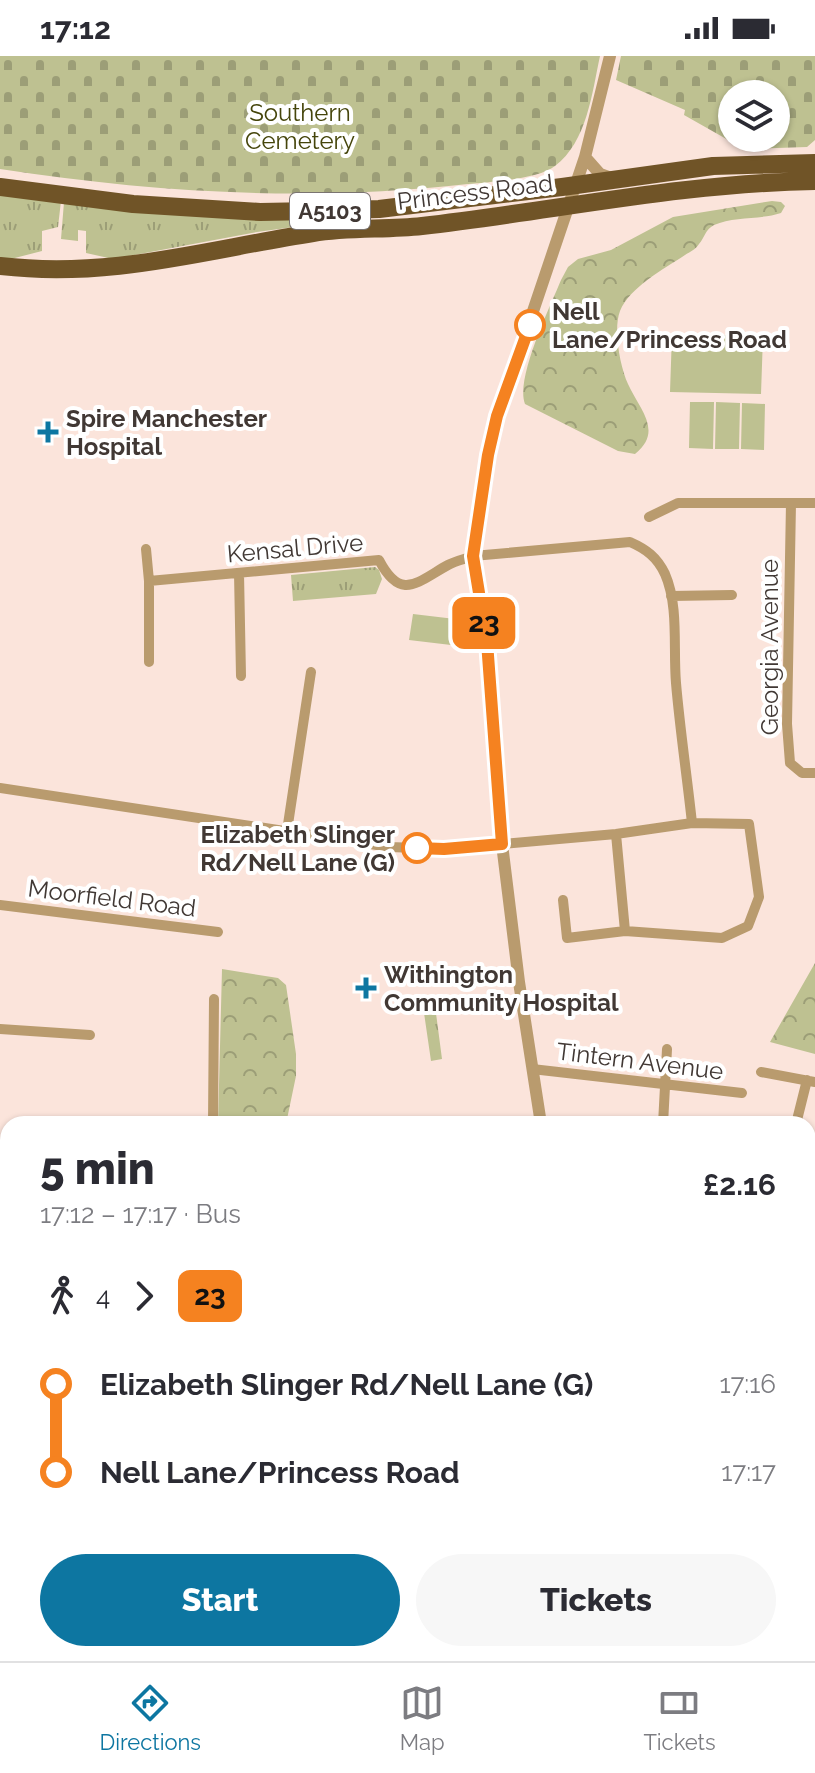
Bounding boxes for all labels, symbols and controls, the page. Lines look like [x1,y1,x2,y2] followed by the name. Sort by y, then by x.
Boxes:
[40,11,111,46] text: 17:12
[718,80,790,152] map controls
[718,80,790,152] button: layers
[245,98,355,155] park label: Southern Cemetery
[396,168,554,216] street label: Princess Road
[290,193,370,229] road number: A5103
[552,297,787,354] place label: Nell Lane/Princess Road
[515,310,545,340] marker: Nell Lane/Princess Road
[66,404,267,461] place label: Spire Manchester Hospital
[37,421,59,443] marker: Spire Manchester Hospital
[226,528,364,568] street label: Kensal Drive
[755,559,784,735] street label: Georgia Avenue
[448,597,520,649] line badge: 23
[468,606,500,639] text: 23
[200,820,395,877] place label: Elizabeth Slinger Rd/Nell Lane (G)
[402,833,432,863] marker: Elizabeth Slinger Rd/Nell Lane (G)
[26,873,198,923] street label: Moorfield Road
[384,960,619,1017] place label: Withington Community Hospital
[355,977,377,999] marker: Withington Community Hospital
[555,1036,725,1086] street label: Tintern Avenue
[40,1143,155,1194] text: 5 min
[703,1167,776,1202] text: £2.16
[40,1199,241,1229] text: 17:12 – 17:17 · Bus
[40,1274,84,1318] icon: walk
[122,1274,166,1318] icon: forward
[194,1279,226,1312] text: 23
[96,1281,110,1311] text: 4
[100,1367,593,1402] text: Elizabeth Slinger Rd/Nell Lane (G)
[719,1369,776,1399] text: 17:16
[100,1455,460,1490] text: Nell Lane/Princess Road
[721,1457,776,1487] text: 17:17
[40,1554,400,1646] button: Start
[416,1554,776,1646] button: Tickets
[99,1681,201,1755] tab: Directions
[400,1681,445,1755] tab: Map
[643,1681,716,1755] tab: Tickets

